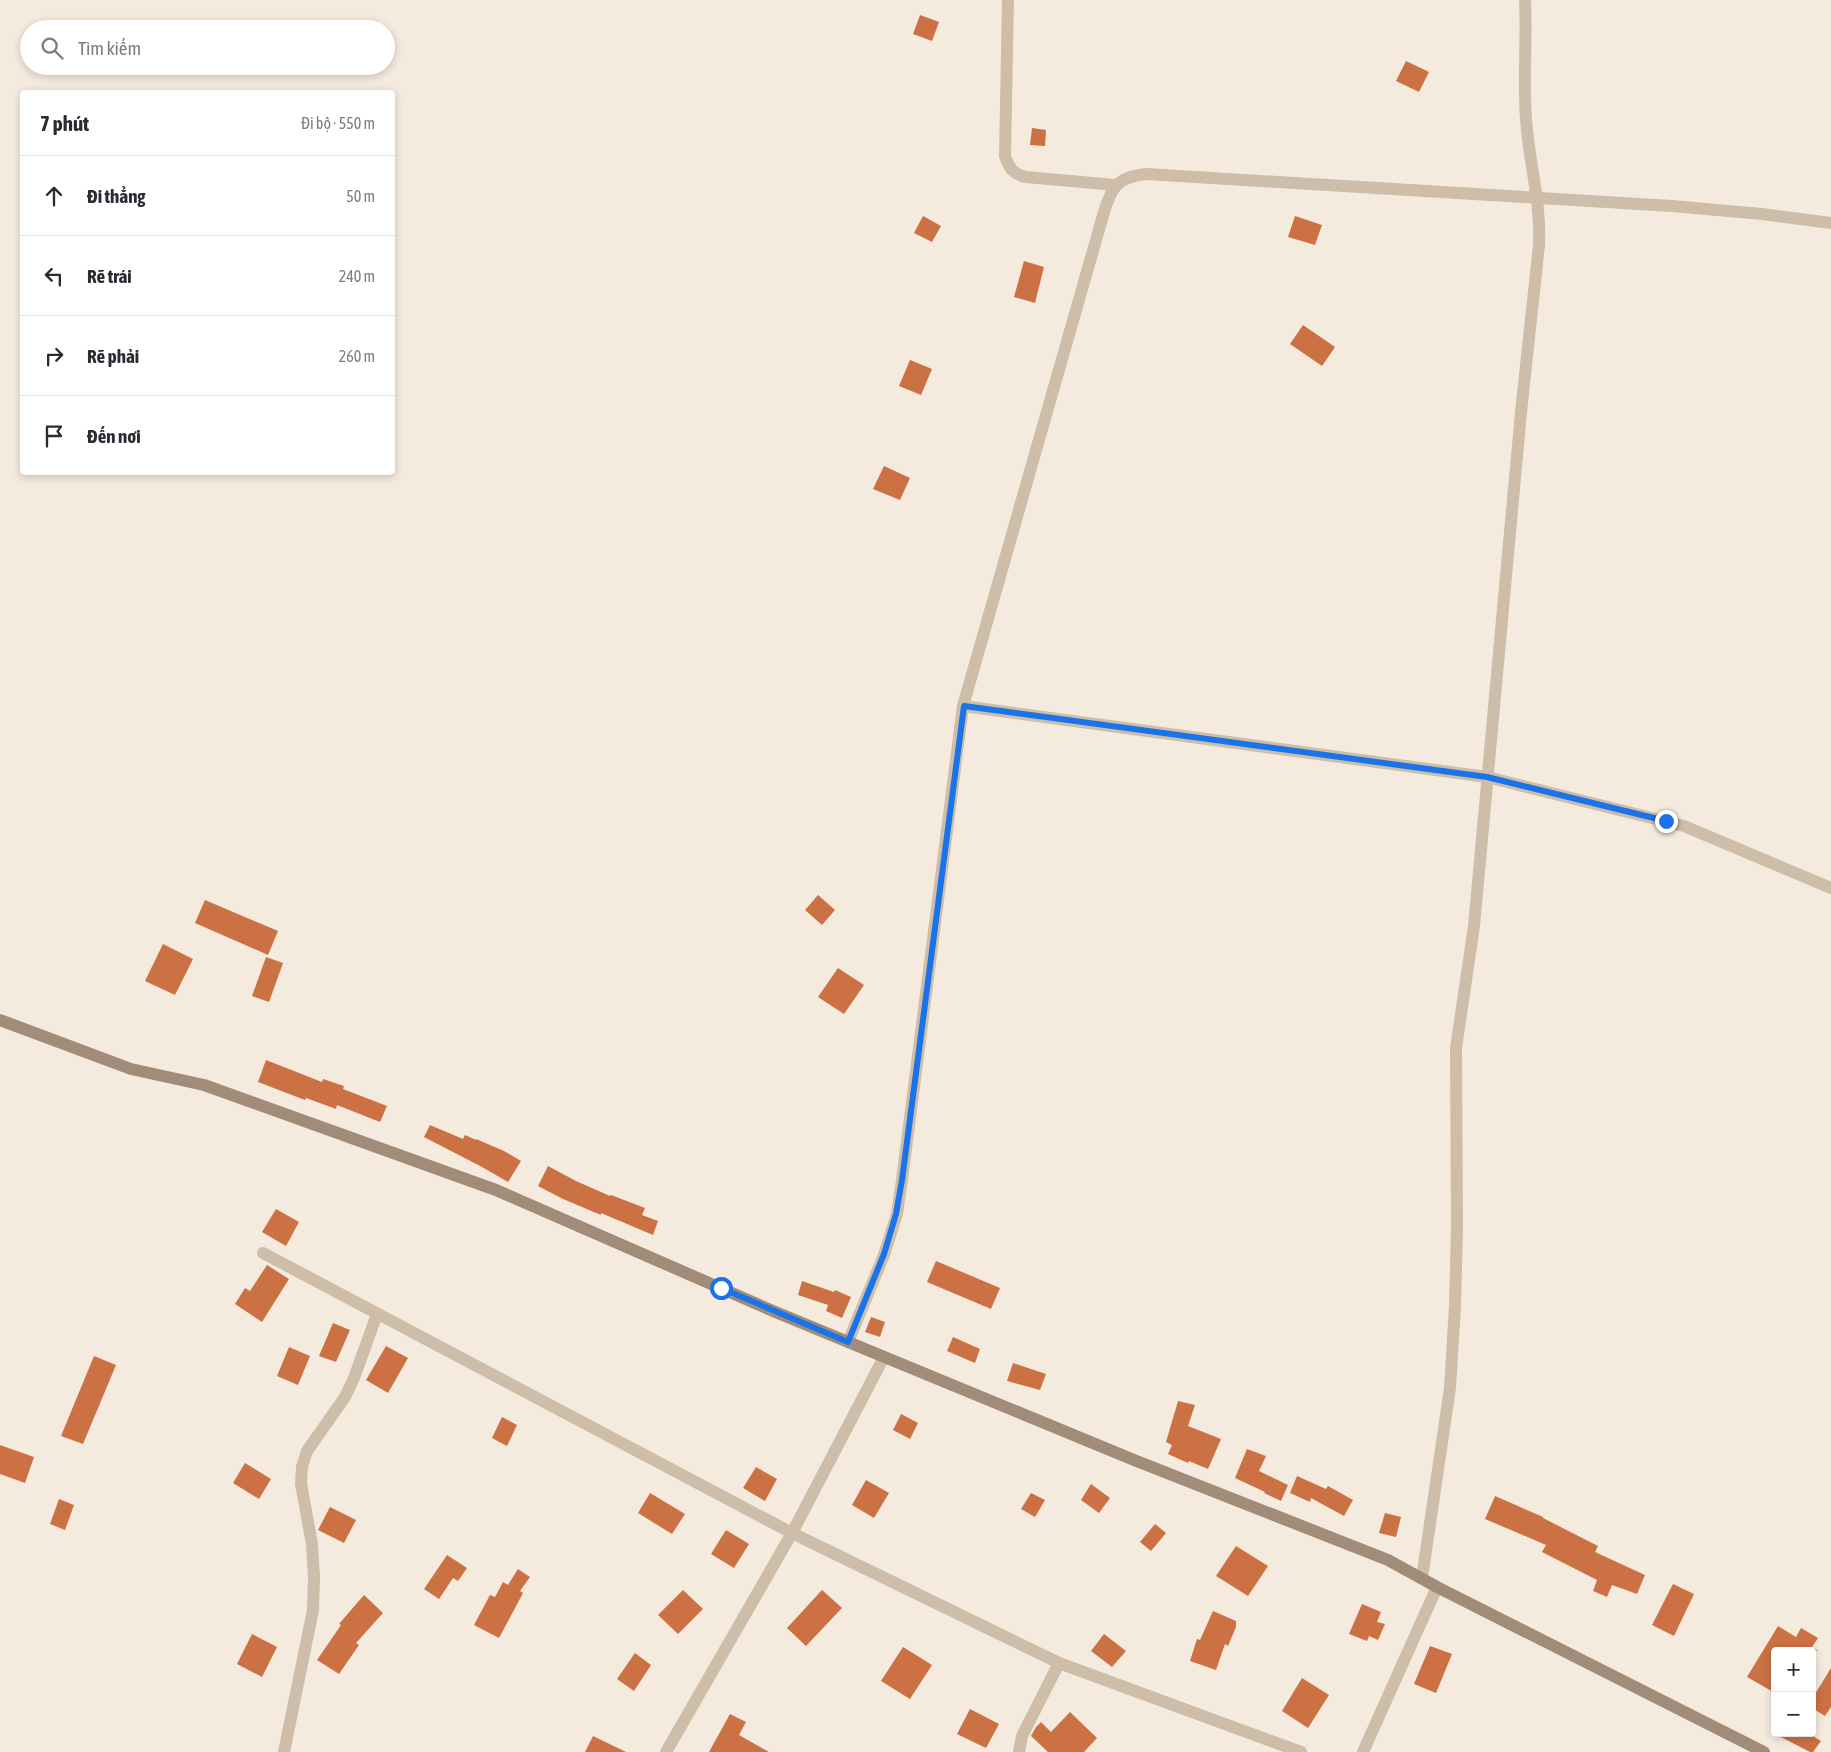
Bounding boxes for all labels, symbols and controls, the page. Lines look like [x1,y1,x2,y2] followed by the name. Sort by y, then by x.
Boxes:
[20,20,395,75] search box
[38,34,66,62] icon: search
[78,37,141,59] text: Tìm kiếm
[40,111,89,135] text: 7 phút
[301,114,375,132] text: Đi bộ · 550 m
[40,182,68,210] icon: ahead
[87,185,146,207] text: Đi thẳng
[346,187,375,205] text: 50 m
[40,262,68,290] icon: left
[87,265,132,287] text: Rẽ trái
[339,267,375,285] text: 240 m
[40,342,68,370] icon: right
[87,345,139,367] text: Rẽ phải
[339,347,375,365] text: 260 m
[40,422,68,450] icon: arrive
[87,425,141,447] text: Đến nơi
[1655,810,1678,833] route end
[710,1277,733,1300] route start
[1771,1647,1816,1737] map controls
[1771,1647,1816,1692] button: +
[1771,1692,1816,1737] button: −

